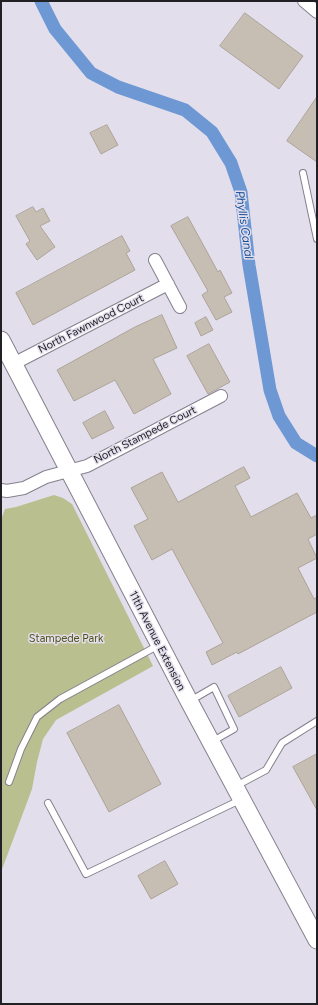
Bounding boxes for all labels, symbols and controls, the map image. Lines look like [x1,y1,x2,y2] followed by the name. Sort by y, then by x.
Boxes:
[232,190,256,260] water label: Phyllis Canal
[36,292,146,356] street label: North Fawnwood Court
[91,403,199,467] street label: North Stampede Court
[126,589,188,693] street label: 11th Avenue Extension
[29,632,103,646] park label: Stampede Park

